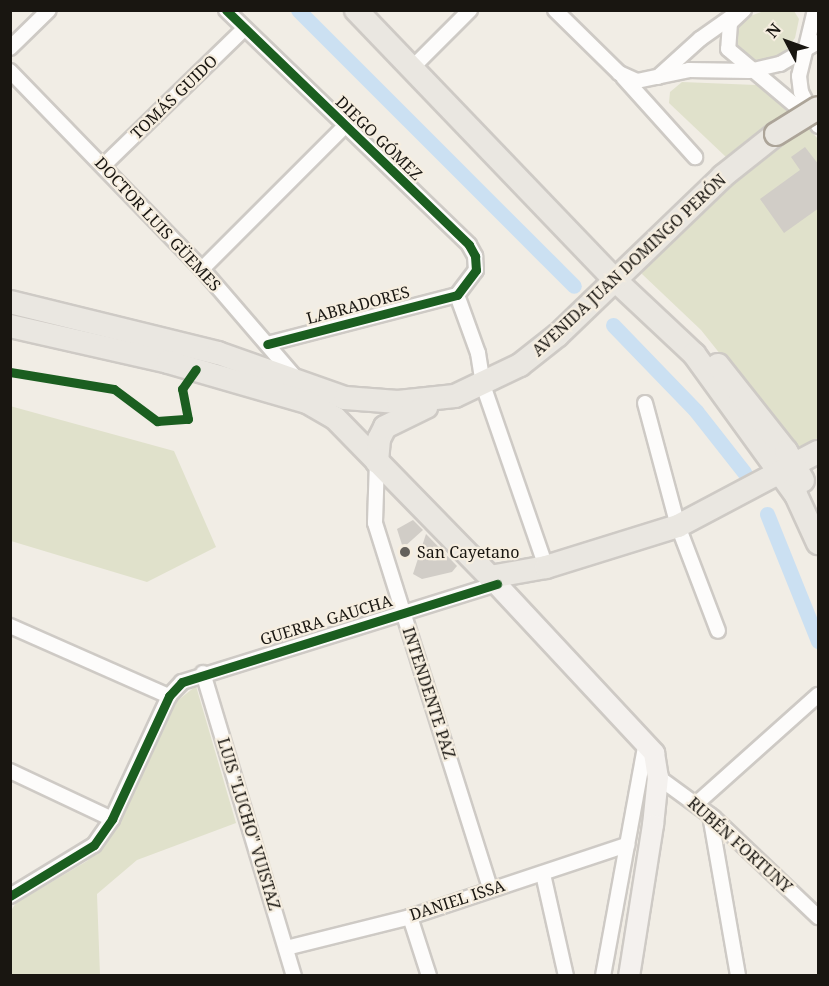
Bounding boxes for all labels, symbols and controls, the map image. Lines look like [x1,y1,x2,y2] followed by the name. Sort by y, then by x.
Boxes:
[757,12,817,72] north arrow
[761,18,786,42] text: N
[127,51,221,143] street label: TOMÁS GUIDO
[332,92,426,184] street label: DIEGO GÓMEZ
[91,153,225,295] street label: DOCTOR LUIS GÜEMES
[528,170,730,360] street label: AVENIDA JUAN DOMINGO PERÓN
[304,282,412,328] street label: LABRADORES
[417,542,519,562] place label: San Cayetano
[398,545,412,559] marker: San Cayetano
[258,591,394,649] street label: GUERRA GAUCHA
[399,625,459,761] street label: INTENDENTE PAZ
[214,735,284,913] street label: LUIS "LUCHO" VUISTAZ
[684,793,796,897] street label: RUBÉN FORTUNY
[407,876,507,924] street label: DANIEL ISSA

